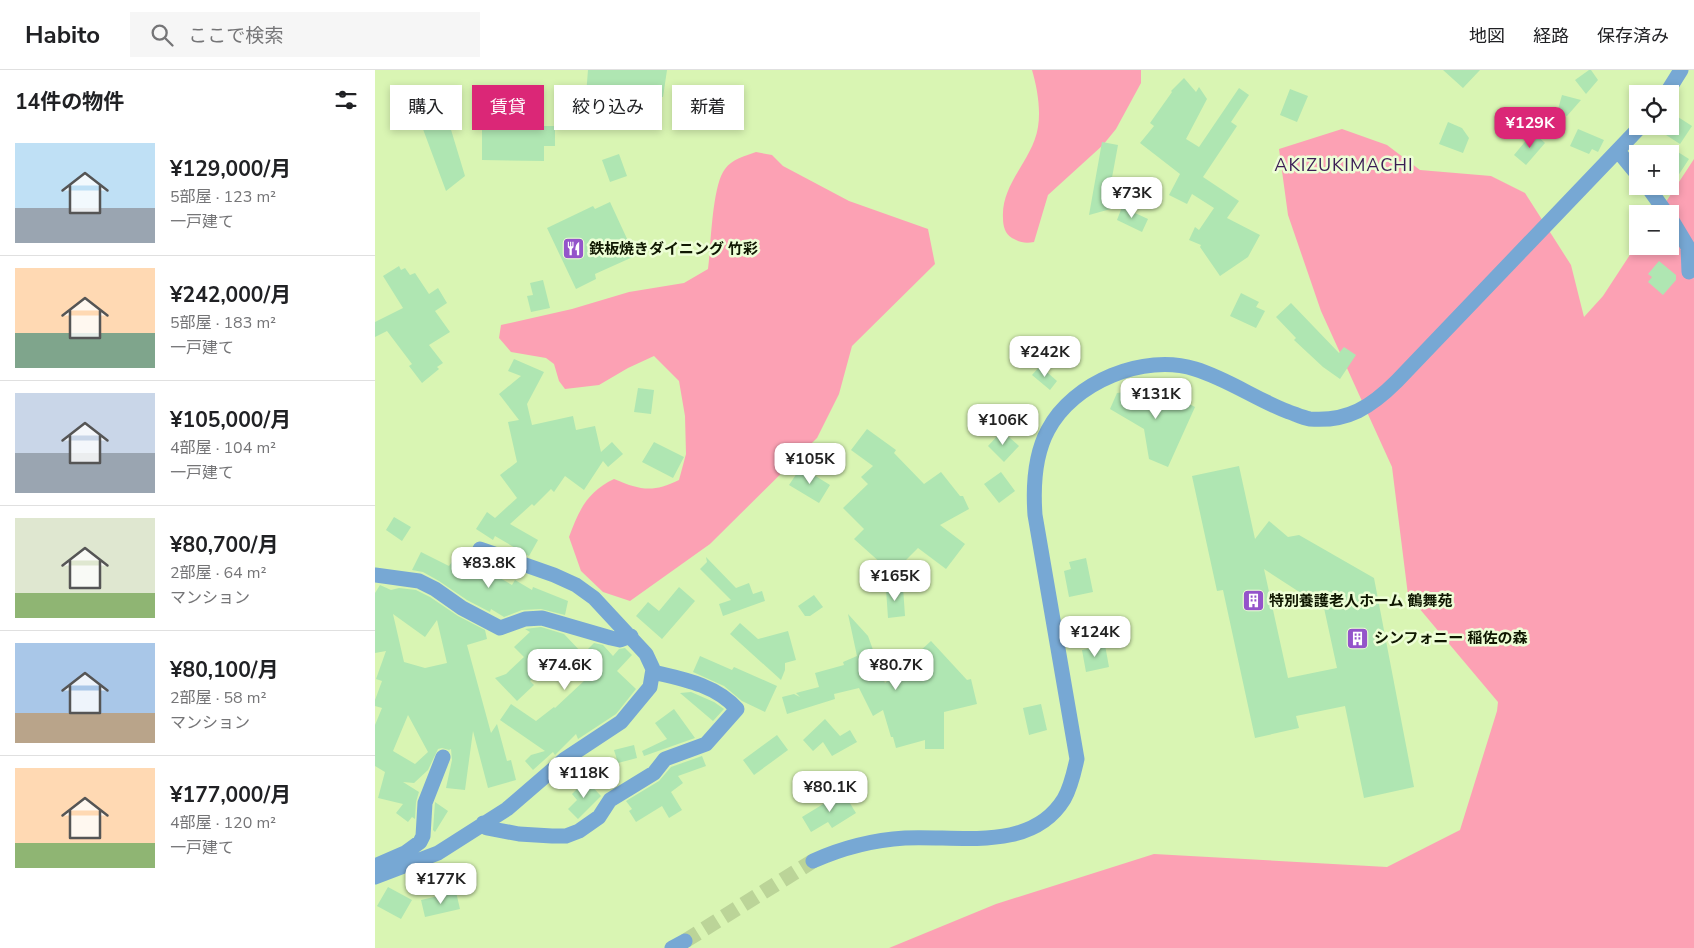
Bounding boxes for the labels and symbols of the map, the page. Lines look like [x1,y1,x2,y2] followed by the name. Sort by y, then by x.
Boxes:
[1495,106,1565,149] pin: ¥129K
[1274,153,1414,177] district label: AKIZUKIMACHI
[1102,176,1162,219] pin: ¥73K
[561,237,585,261] restaurant icon: 鉄板焼きダイニング 竹彩
[589,239,758,259] place label: 鉄板焼きダイニング 竹彩
[1010,336,1080,378] pin: ¥242K
[1121,378,1191,420] pin: ¥131K
[968,404,1038,446] pin: ¥106K
[775,442,845,485] pin: ¥105K
[448,546,530,589] pin: ¥83.8K
[860,560,930,602] pin: ¥165K
[1241,589,1265,613] building icon: 特別養護老人ホーム 鶴舞苑
[1269,591,1453,611] place label: 特別養護老人ホーム 鶴舞苑
[1060,616,1130,658] pin: ¥124K
[1346,626,1370,650] building icon: シンフォニー 稲佐の森
[1374,628,1528,648] place label: シンフォニー 稲佐の森
[524,648,606,691] pin: ¥74.6K
[855,648,937,691] pin: ¥80.7K
[549,756,619,799] pin: ¥118K
[789,770,871,813] pin: ¥80.1K
[406,862,476,905] pin: ¥177K

